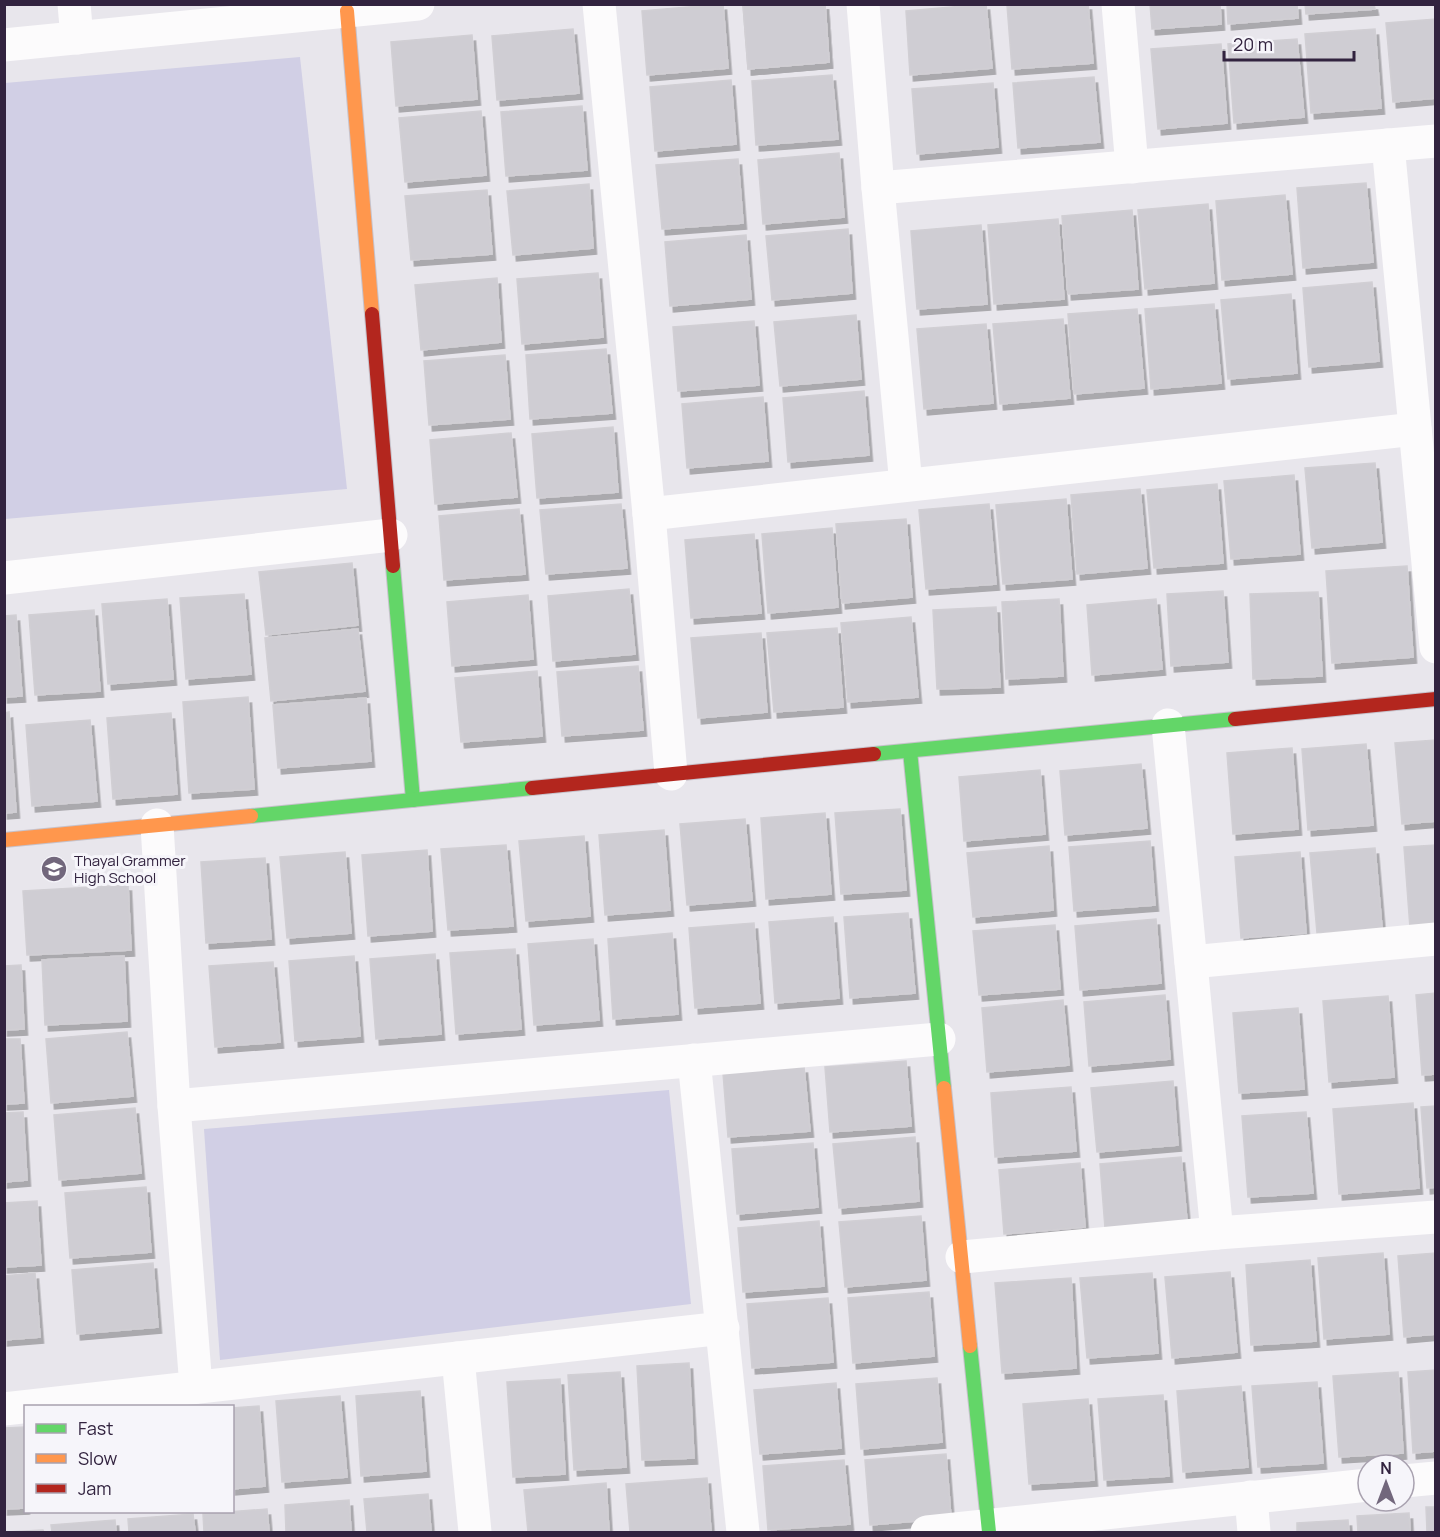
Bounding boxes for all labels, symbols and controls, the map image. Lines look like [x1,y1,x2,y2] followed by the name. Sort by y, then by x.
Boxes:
[1224,24,1354,62] scale bar
[1233,32,1273,56] text: 20 m
[74,850,186,888] place label: Thayal Grammer High School
[39,854,69,884] school or university icon: Thayal Grammer High School
[24,1405,234,1513] legend
[78,1416,113,1440] text: Fast
[78,1446,118,1470] text: Slow
[1356,1453,1416,1513] north arrow
[1380,1457,1392,1479] text: N
[78,1476,112,1500] text: Jam

